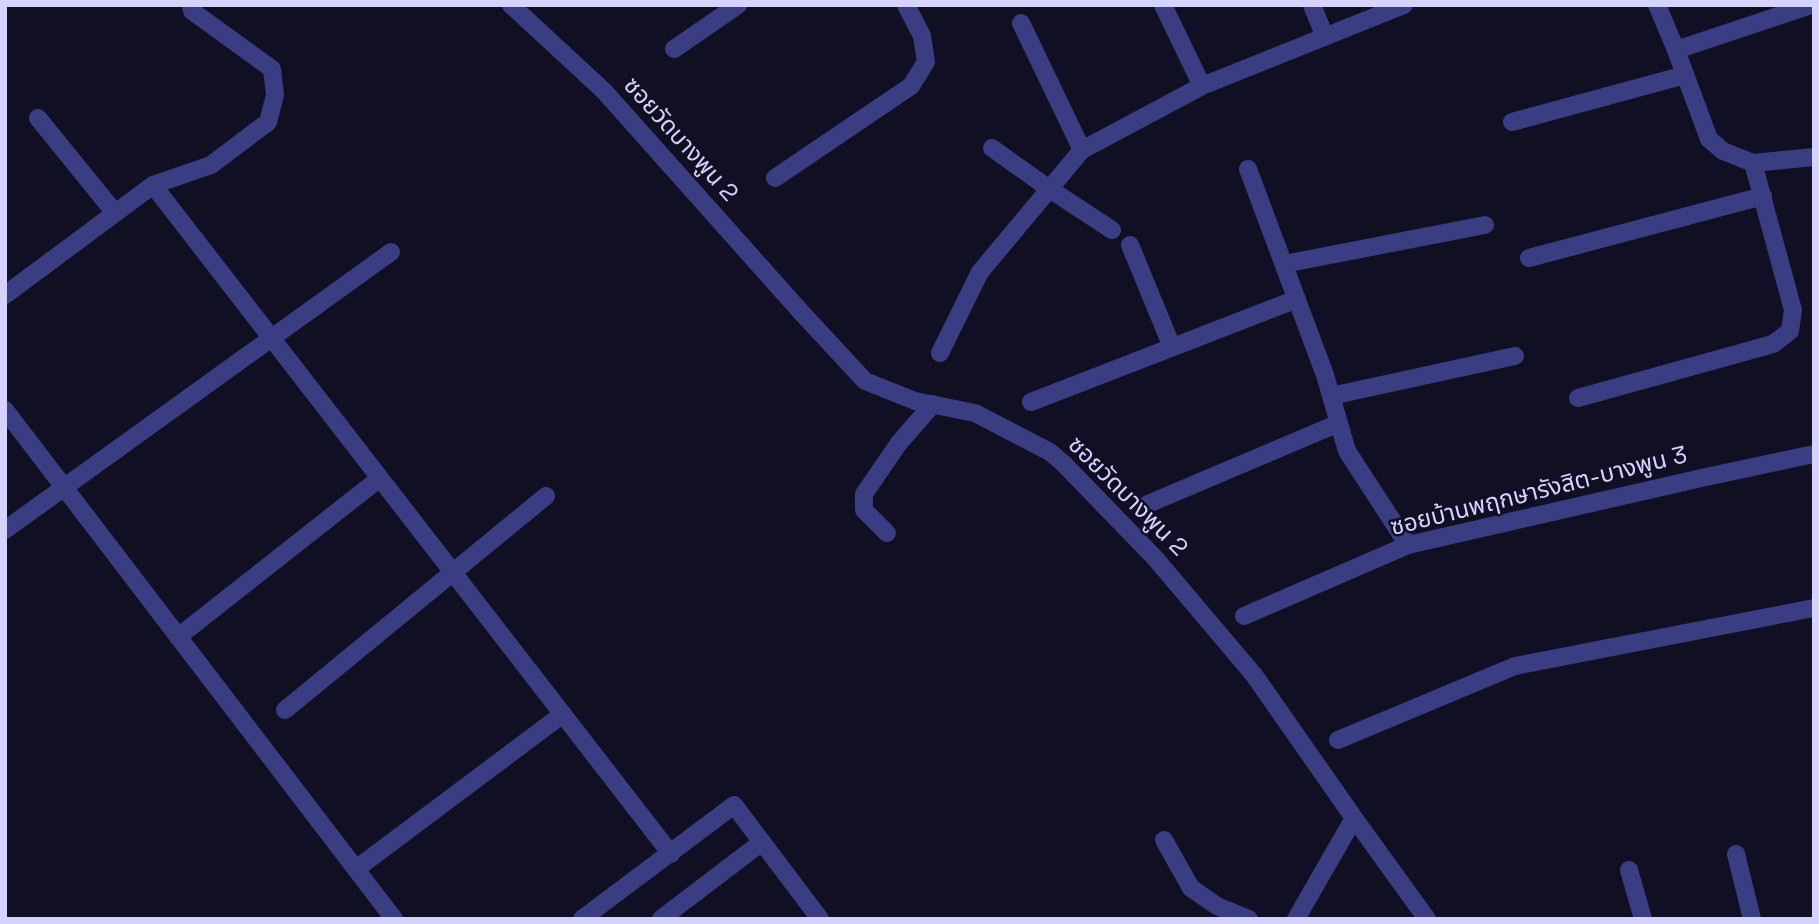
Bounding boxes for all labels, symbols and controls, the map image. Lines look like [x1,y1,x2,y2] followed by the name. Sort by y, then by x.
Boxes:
[617,72,743,208] street label: ซอยวัดบางพูน 2
[1061,431,1193,563] street label: ซอยวัดบางพูน 2
[1388,441,1690,543] street label: ซอยบ้านพฤกษารังสิต-บางพูน 3

